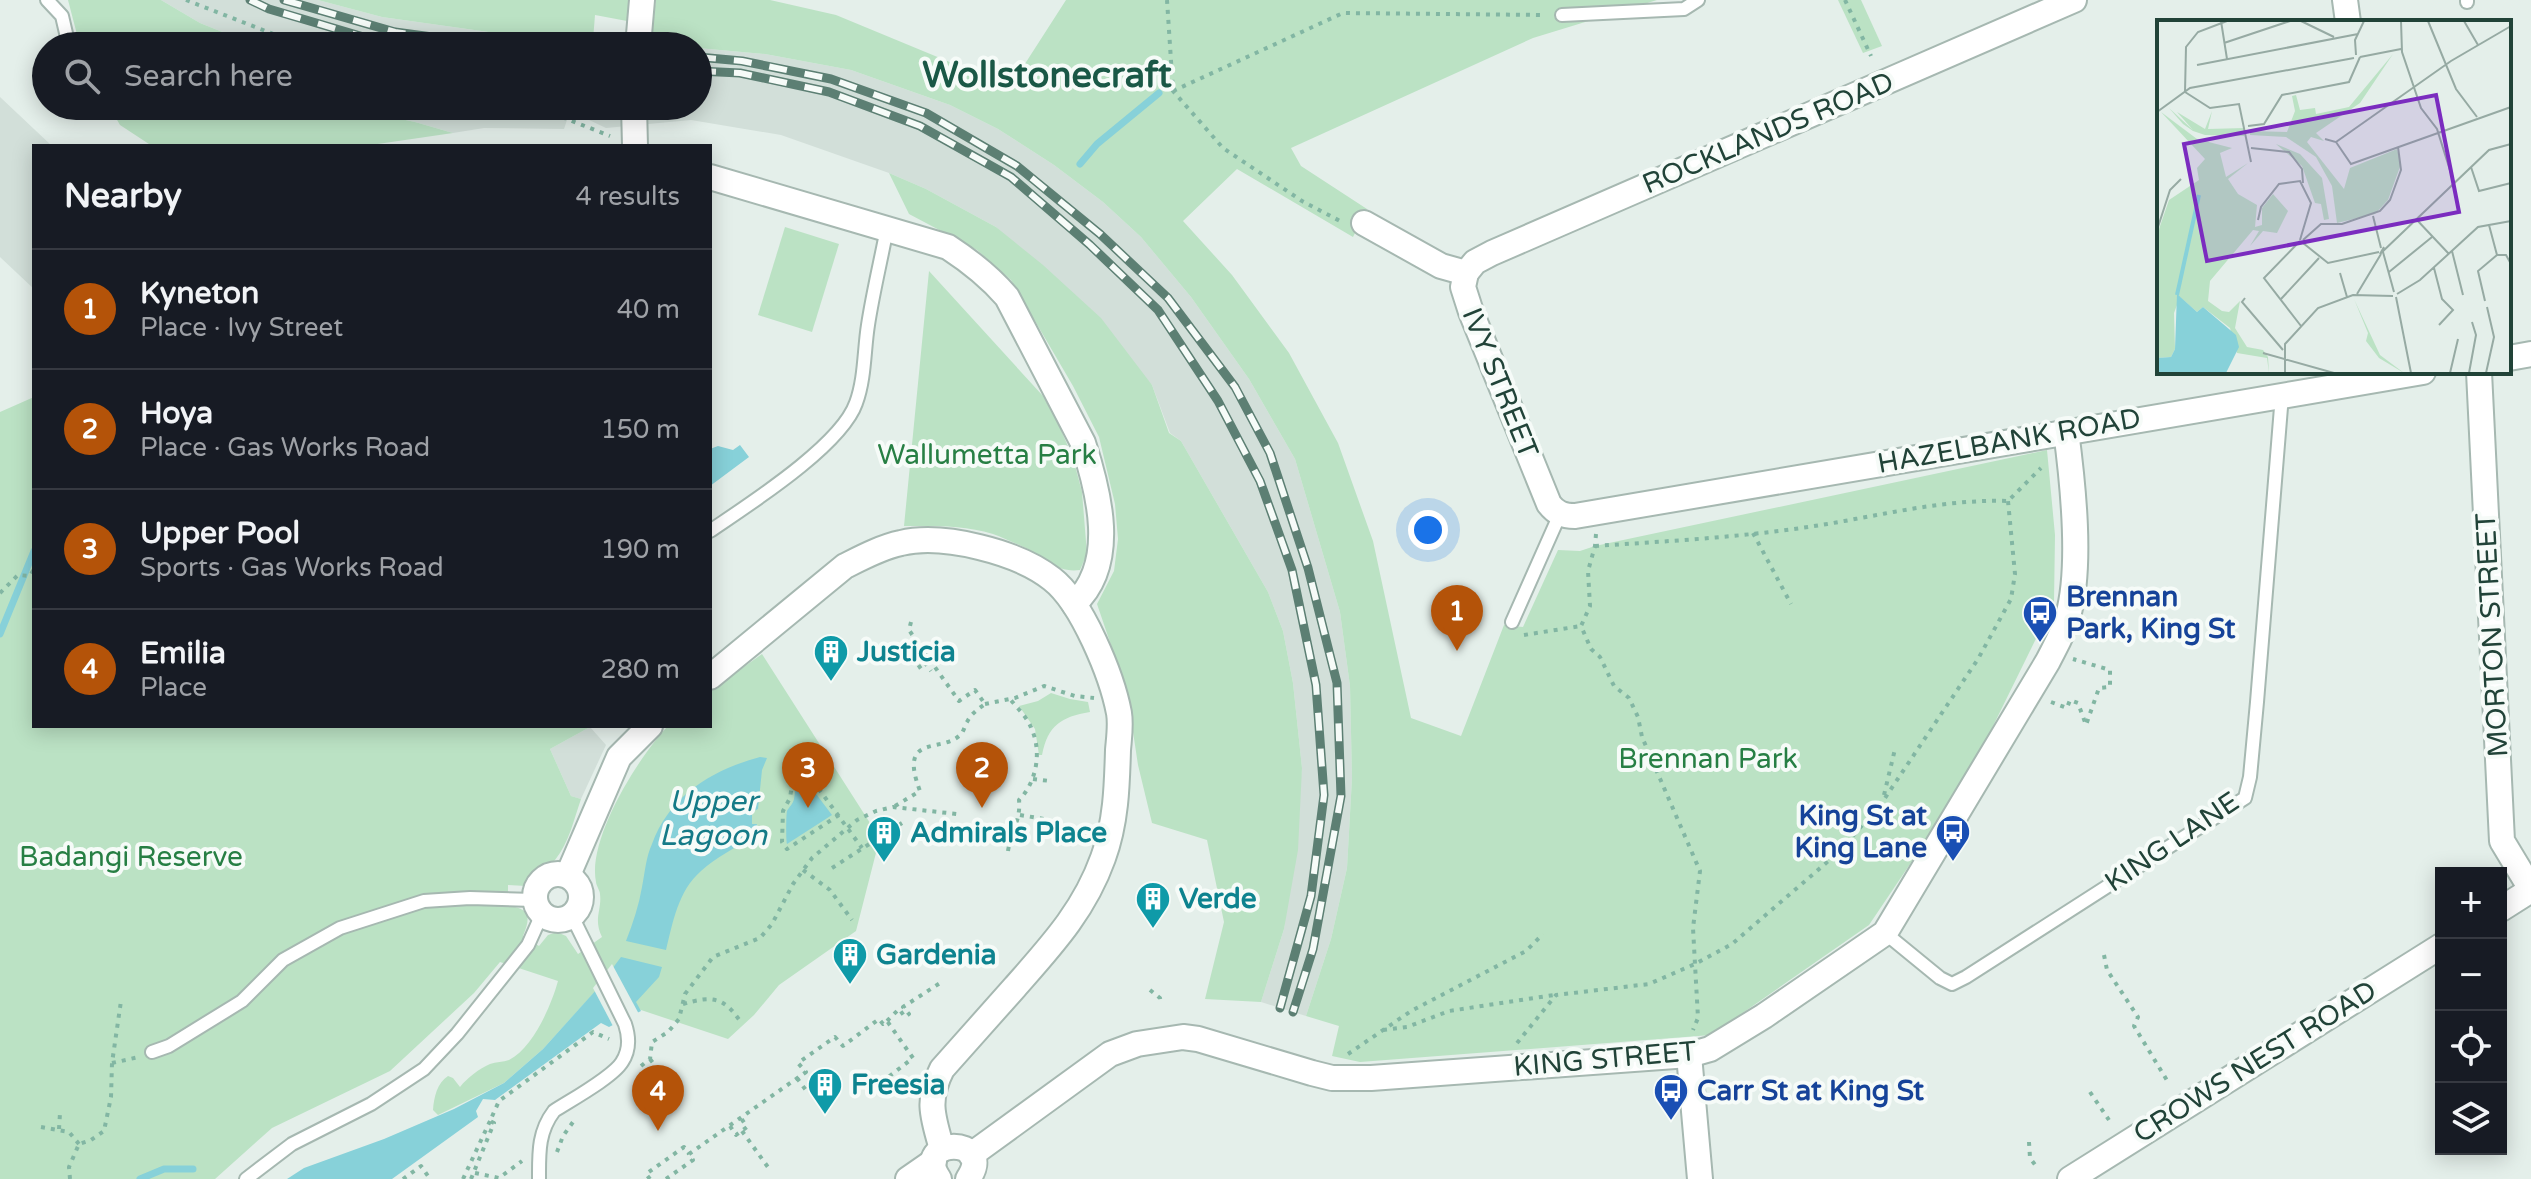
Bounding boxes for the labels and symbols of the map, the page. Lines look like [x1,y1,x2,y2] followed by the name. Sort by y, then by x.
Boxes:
[2157,20,2511,374] inset map
[922,54,1172,97] district label: Wollstonecraft
[1637,65,1899,201] street label: ROCKLANDS ROAD
[1454,303,1546,463] street label: IVY STREET
[1875,401,2143,481] street label: HAZELBANK ROAD
[877,438,1097,472] park label: Wallumetta Park
[1408,510,1448,550] your location
[2469,512,2515,758] street label: MORTON STREET
[2066,580,2236,646] place label: Brennan Park, King St
[1431,585,1483,651] pin: 1
[2021,594,2059,644] bus stop icon: Brennan Park, King St
[812,633,850,683] building icon: Justicia
[856,635,956,669] place label: Justicia
[782,742,834,808] pin: 3
[956,742,1008,808] pin: 2
[1618,742,1798,776] park label: Brennan Park
[659,783,768,854] water label: Upper Lagoon
[2098,785,2246,899] street label: KING LANE
[1795,799,1927,865] place label: King St at King Lane
[1934,813,1972,863] bus stop icon: King St at King Lane
[865,814,903,864] building icon: Admirals Place
[910,816,1107,850] place label: Admirals Place
[19,840,243,874] park label: Badangi Reserve
[1134,880,1172,930] building icon: Verde
[1179,882,1257,916] place label: Verde
[831,936,869,986] building icon: Gardenia
[876,938,997,972] place label: Gardenia
[2127,973,2383,1151] street label: CROWS NEST ROAD
[1512,1034,1698,1084] street label: KING STREET
[632,1065,684,1131] pin: 4
[806,1066,844,1116] building icon: Freesia
[851,1068,945,1102] place label: Freesia
[1652,1072,1690,1122] bus stop icon: Carr St at King St
[1697,1074,1924,1108] place label: Carr St at King St

